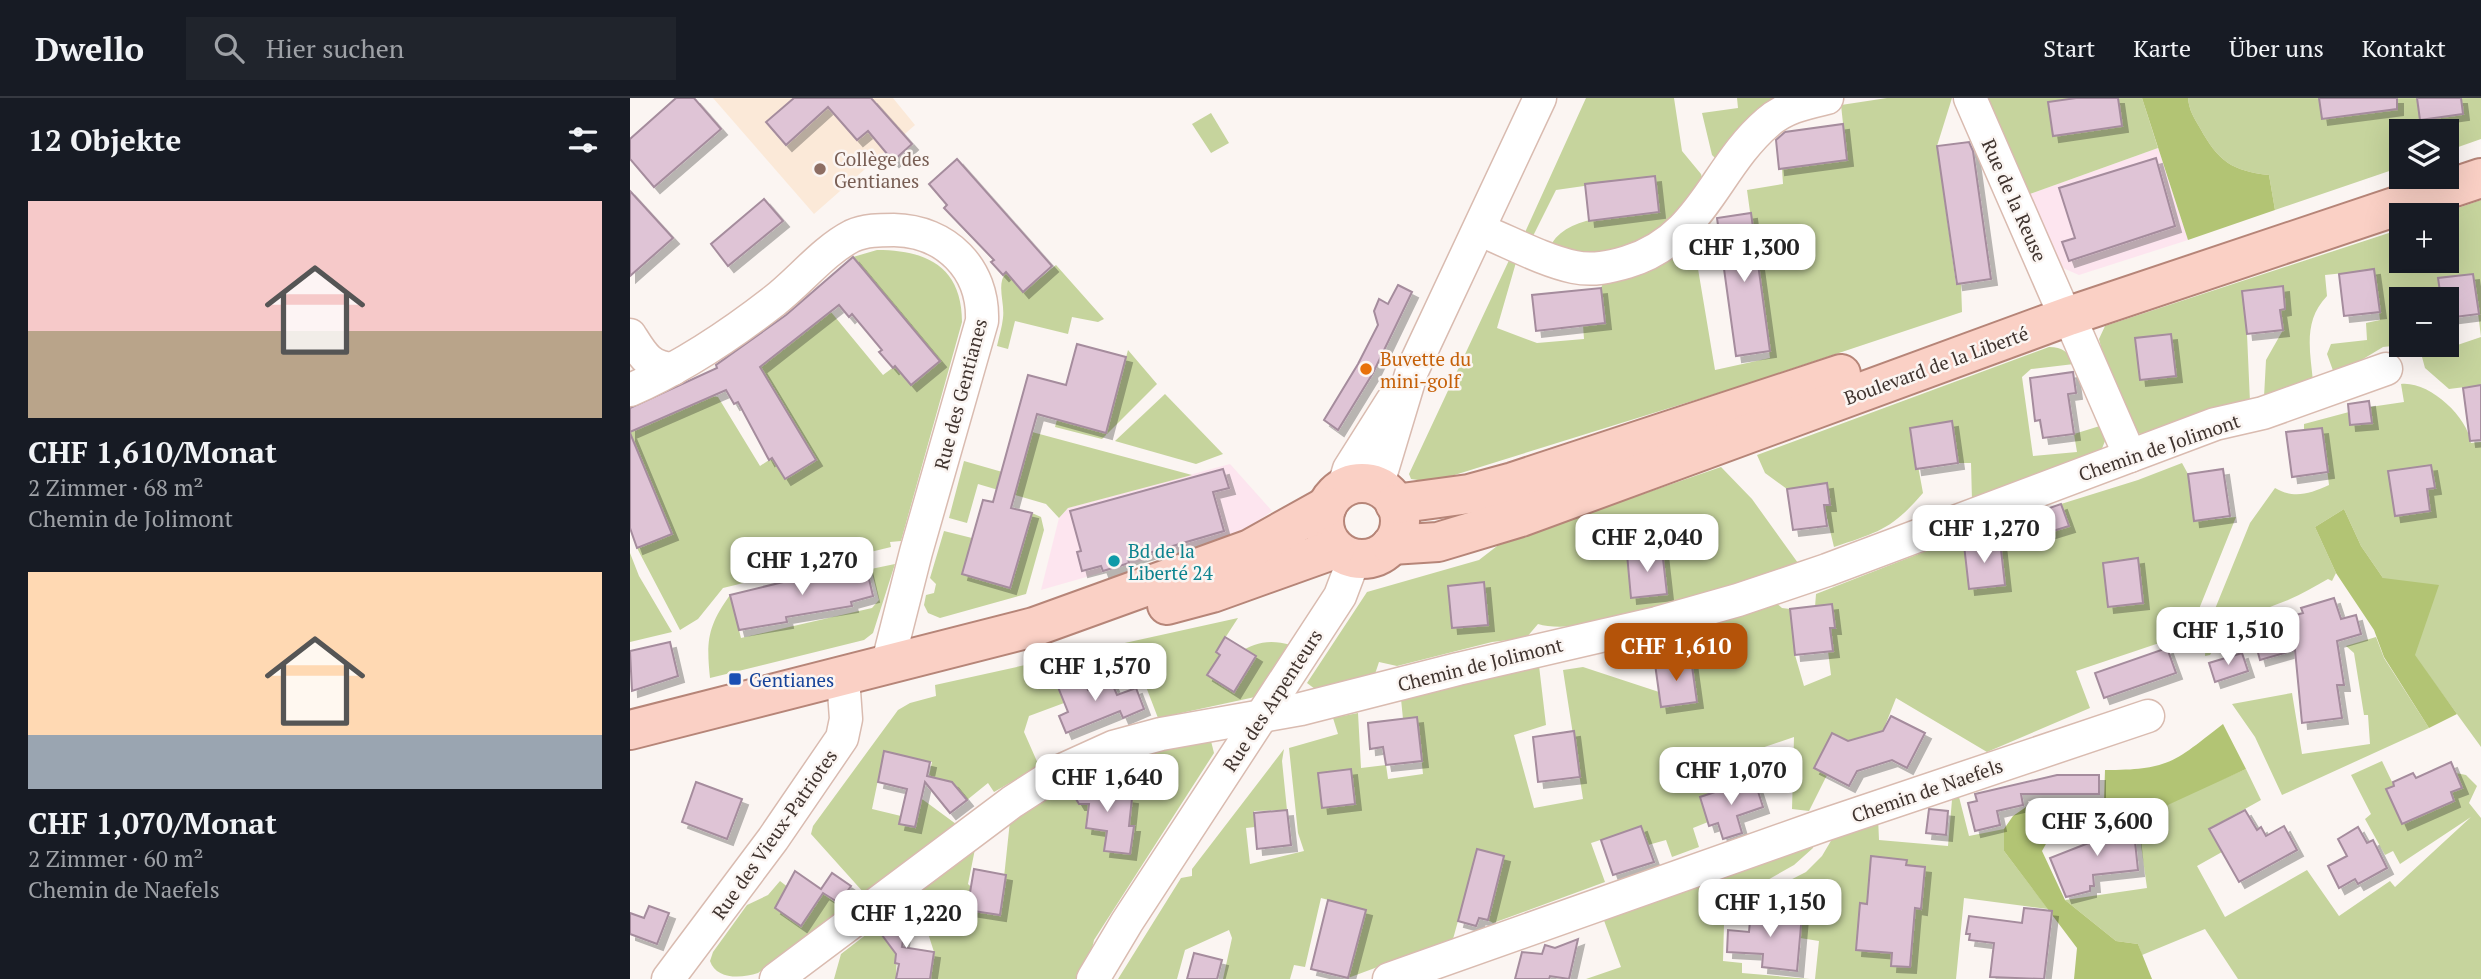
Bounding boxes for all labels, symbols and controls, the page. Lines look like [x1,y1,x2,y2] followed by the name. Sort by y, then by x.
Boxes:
[186,17,676,80] search box
[35,27,144,70] text: Dwello
[210,29,248,67] icon: search
[266,31,404,65] text: Hier suchen
[2043,32,2095,64] text: Start
[2133,32,2191,64] text: Karte
[2229,32,2324,64] text: Über uns
[2362,32,2446,64] text: Kontakt
[2389,119,2459,357] map controls
[2389,119,2459,189] button: layers
[28,120,181,160] text: 12 Objekte
[564,121,602,159] icon: filters
[1977,135,2053,265] street label: Rue de la Reuse
[834,146,930,193] place label: Collège des Gentianes
[812,161,828,177] marker: Collège des Gentianes
[2389,203,2459,273] button: +
[1664,225,1824,284] pin: CHF 1,300
[1688,231,1800,262] text: CHF 1,300
[252,247,378,373] icon: home
[2389,287,2459,357] button: −
[928,316,992,472] street label: Rue des Gentianes
[1840,320,2032,410] street label: Boulevard de la Liberté
[1380,346,1471,393] place label: Buvette du mini-golf
[1358,361,1374,377] marker: Buvette du mini-golf
[2075,408,2243,486] street label: Chemin de Jolimont
[28,432,277,472] text: CHF 1,610/Monat
[28,472,203,503] text: 2 Zimmer · 68 m²
[28,503,233,534] text: Chemin de Jolimont
[1904,505,2064,565] pin: CHF 1,270
[1928,512,2040,543] text: CHF 1,270
[1567,514,1727,574] pin: CHF 2,040
[1591,521,1703,552] text: CHF 2,040
[722,538,882,597] pin: CHF 1,270
[1128,538,1214,585] place label: Bd de la Liberté 24
[746,544,858,575] text: CHF 1,270
[1106,553,1122,569] marker: Bd de la Liberté 24
[2148,608,2308,667] pin: CHF 1,510
[2172,614,2284,645] text: CHF 1,510
[252,618,378,744] icon: home
[1217,624,1327,776] street label: Rue des Arpenteurs
[1596,624,1756,683] pin: CHF 1,610
[1620,630,1732,661] text: CHF 1,610
[1395,631,1565,697] street label: Chemin de Jolimont
[1015,644,1175,703] pin: CHF 1,570
[1039,650,1151,681] text: CHF 1,570
[749,667,834,692] place label: Gentianes
[727,671,743,687] marker: Gentianes
[706,744,842,924] street label: Rue des Vieux-Patriotes
[1651,748,1811,807] pin: CHF 1,070
[1848,752,2006,828] street label: Chemin de Naefels
[1027,754,1187,814] pin: CHF 1,640
[1675,754,1787,785] text: CHF 1,070
[1051,761,1163,792] text: CHF 1,640
[2017,798,2177,858] pin: CHF 3,600
[28,803,277,843] text: CHF 1,070/Monat
[2041,805,2153,836] text: CHF 3,600
[28,843,203,874] text: 2 Zimmer · 60 m²
[28,874,220,905] text: Chemin de Naefels
[1690,880,1850,939] pin: CHF 1,150
[1714,886,1826,917] text: CHF 1,150
[826,890,986,950] pin: CHF 1,220
[850,897,962,928] text: CHF 1,220

